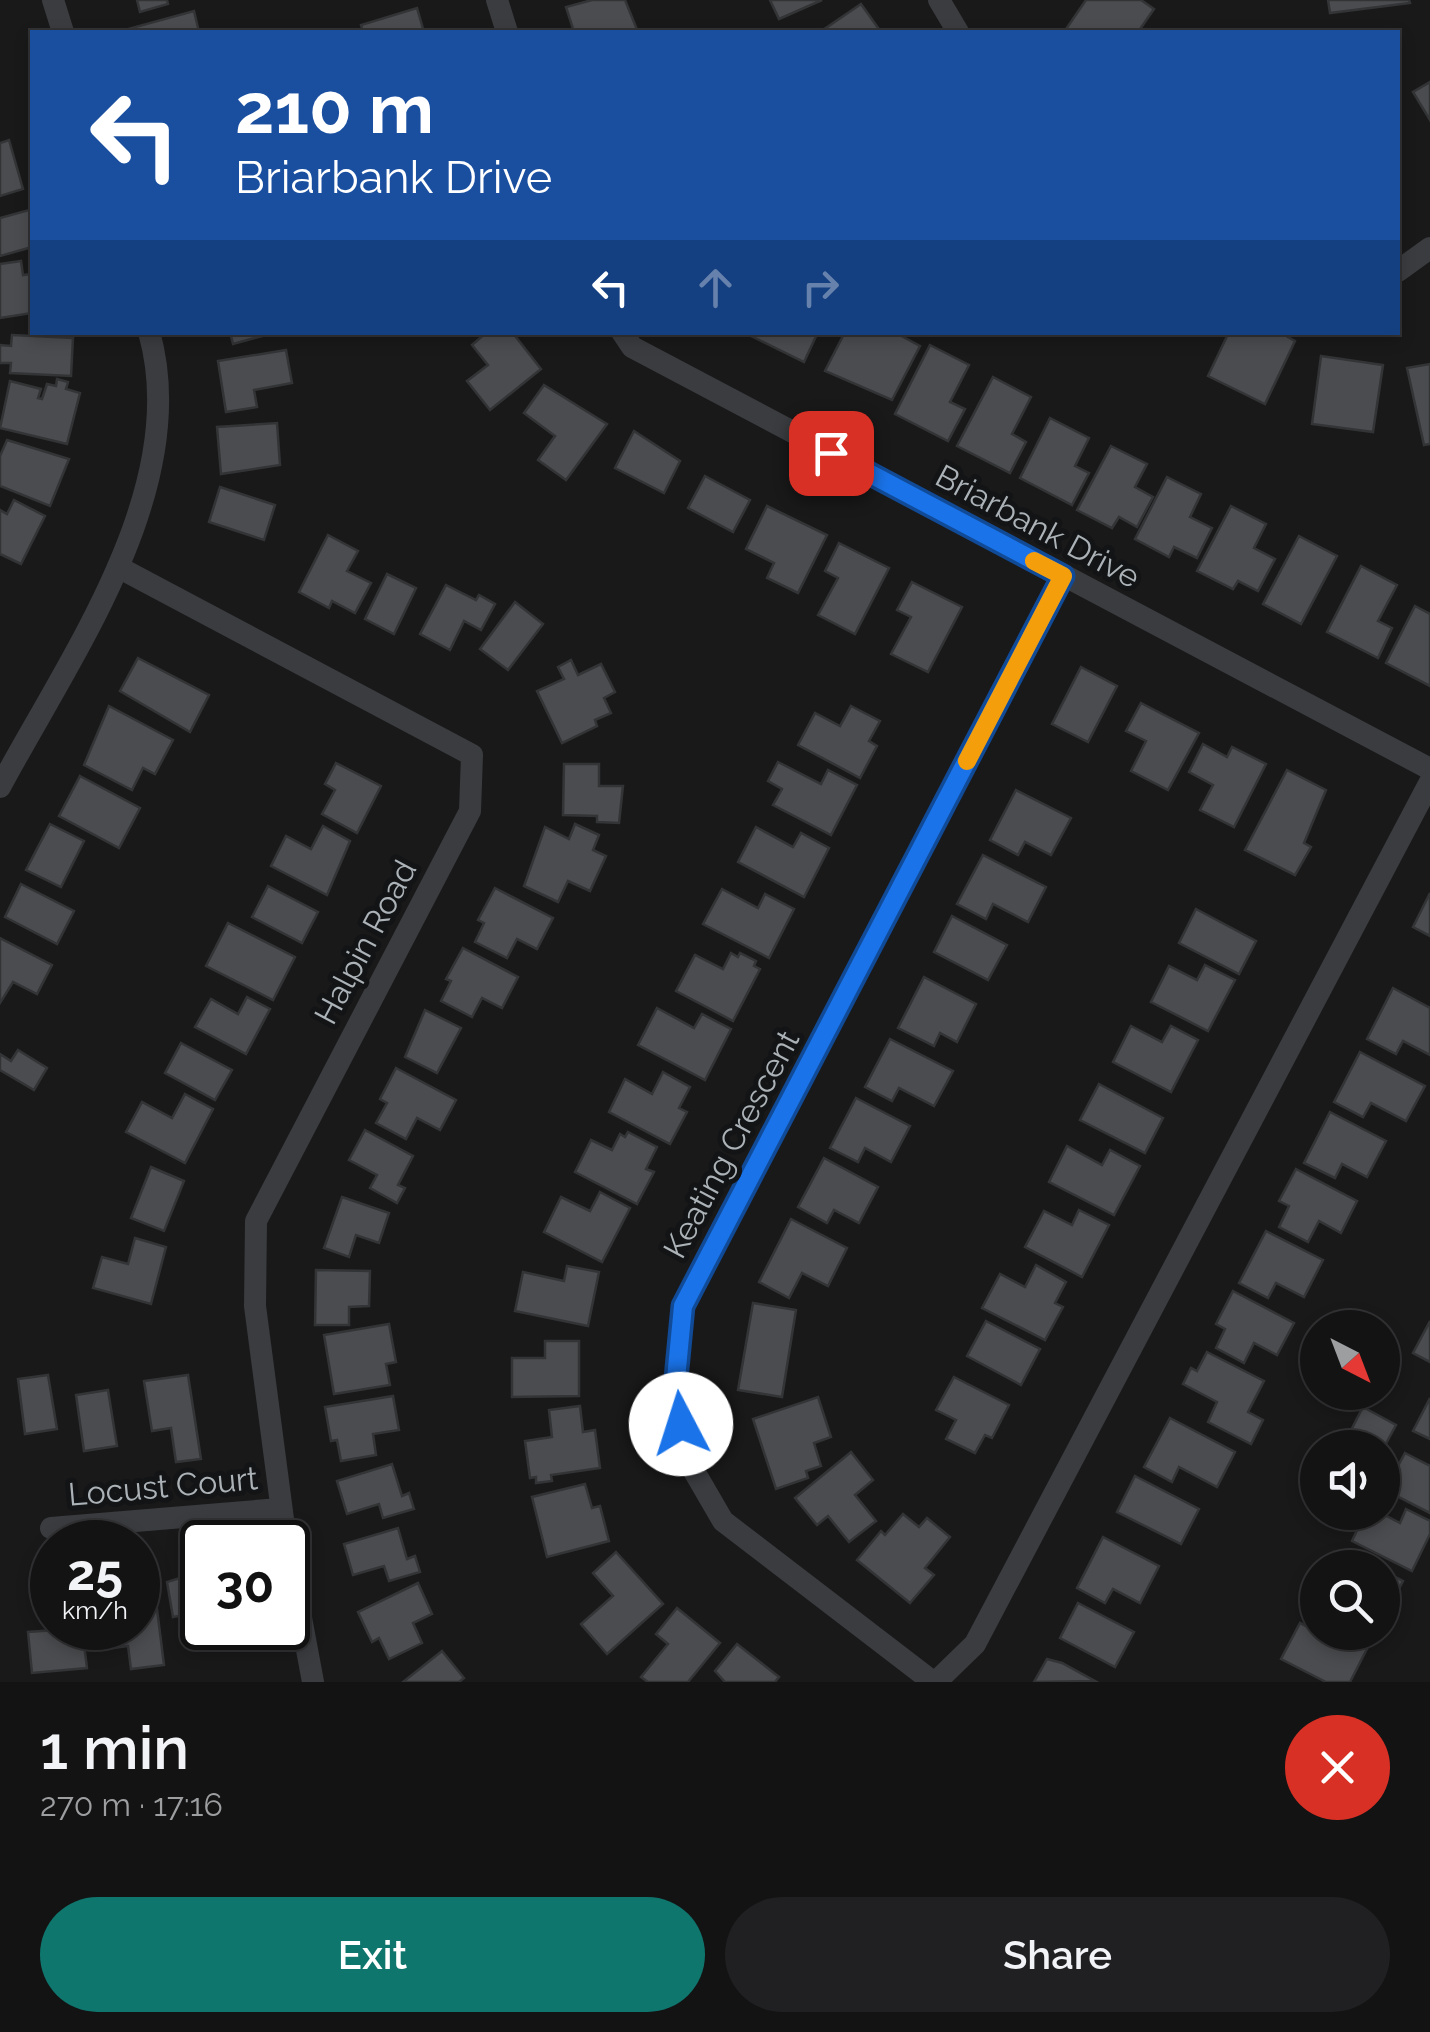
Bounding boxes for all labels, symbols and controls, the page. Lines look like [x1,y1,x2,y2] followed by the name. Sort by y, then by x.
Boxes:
[235,67,434,149] text: 210 m
[70,70,200,200] icon: left
[235,151,552,204] text: Briarbank Drive
[583,260,638,315] icon: left
[688,260,743,315] icon: ahead
[793,260,848,315] icon: right
[789,411,874,496] pin
[804,426,859,481] icon: arrive
[930,457,1146,595] street label: Briarbank Drive
[306,854,424,1030] street label: Halpin Road
[655,1024,807,1264] street label: Keating Crescent
[1300,1310,1400,1410] north arrow
[1300,1310,1400,1650] map controls
[629,1372,733,1476] position arrow
[1300,1430,1400,1530] button: sound
[67,1459,260,1513] street label: Locust Court
[180,1520,310,1650] speed limit sign: 30
[67,1543,123,1602] text: 25
[1300,1550,1400,1650] button: search
[62,1595,128,1625] text: km/h
[40,1713,189,1783] text: 1 min
[1285,1715,1390,1820] button: close
[40,1786,223,1823] text: 270 m · 17:16
[40,1897,705,2012] button: Exit
[725,1897,1390,2012] button: Share

